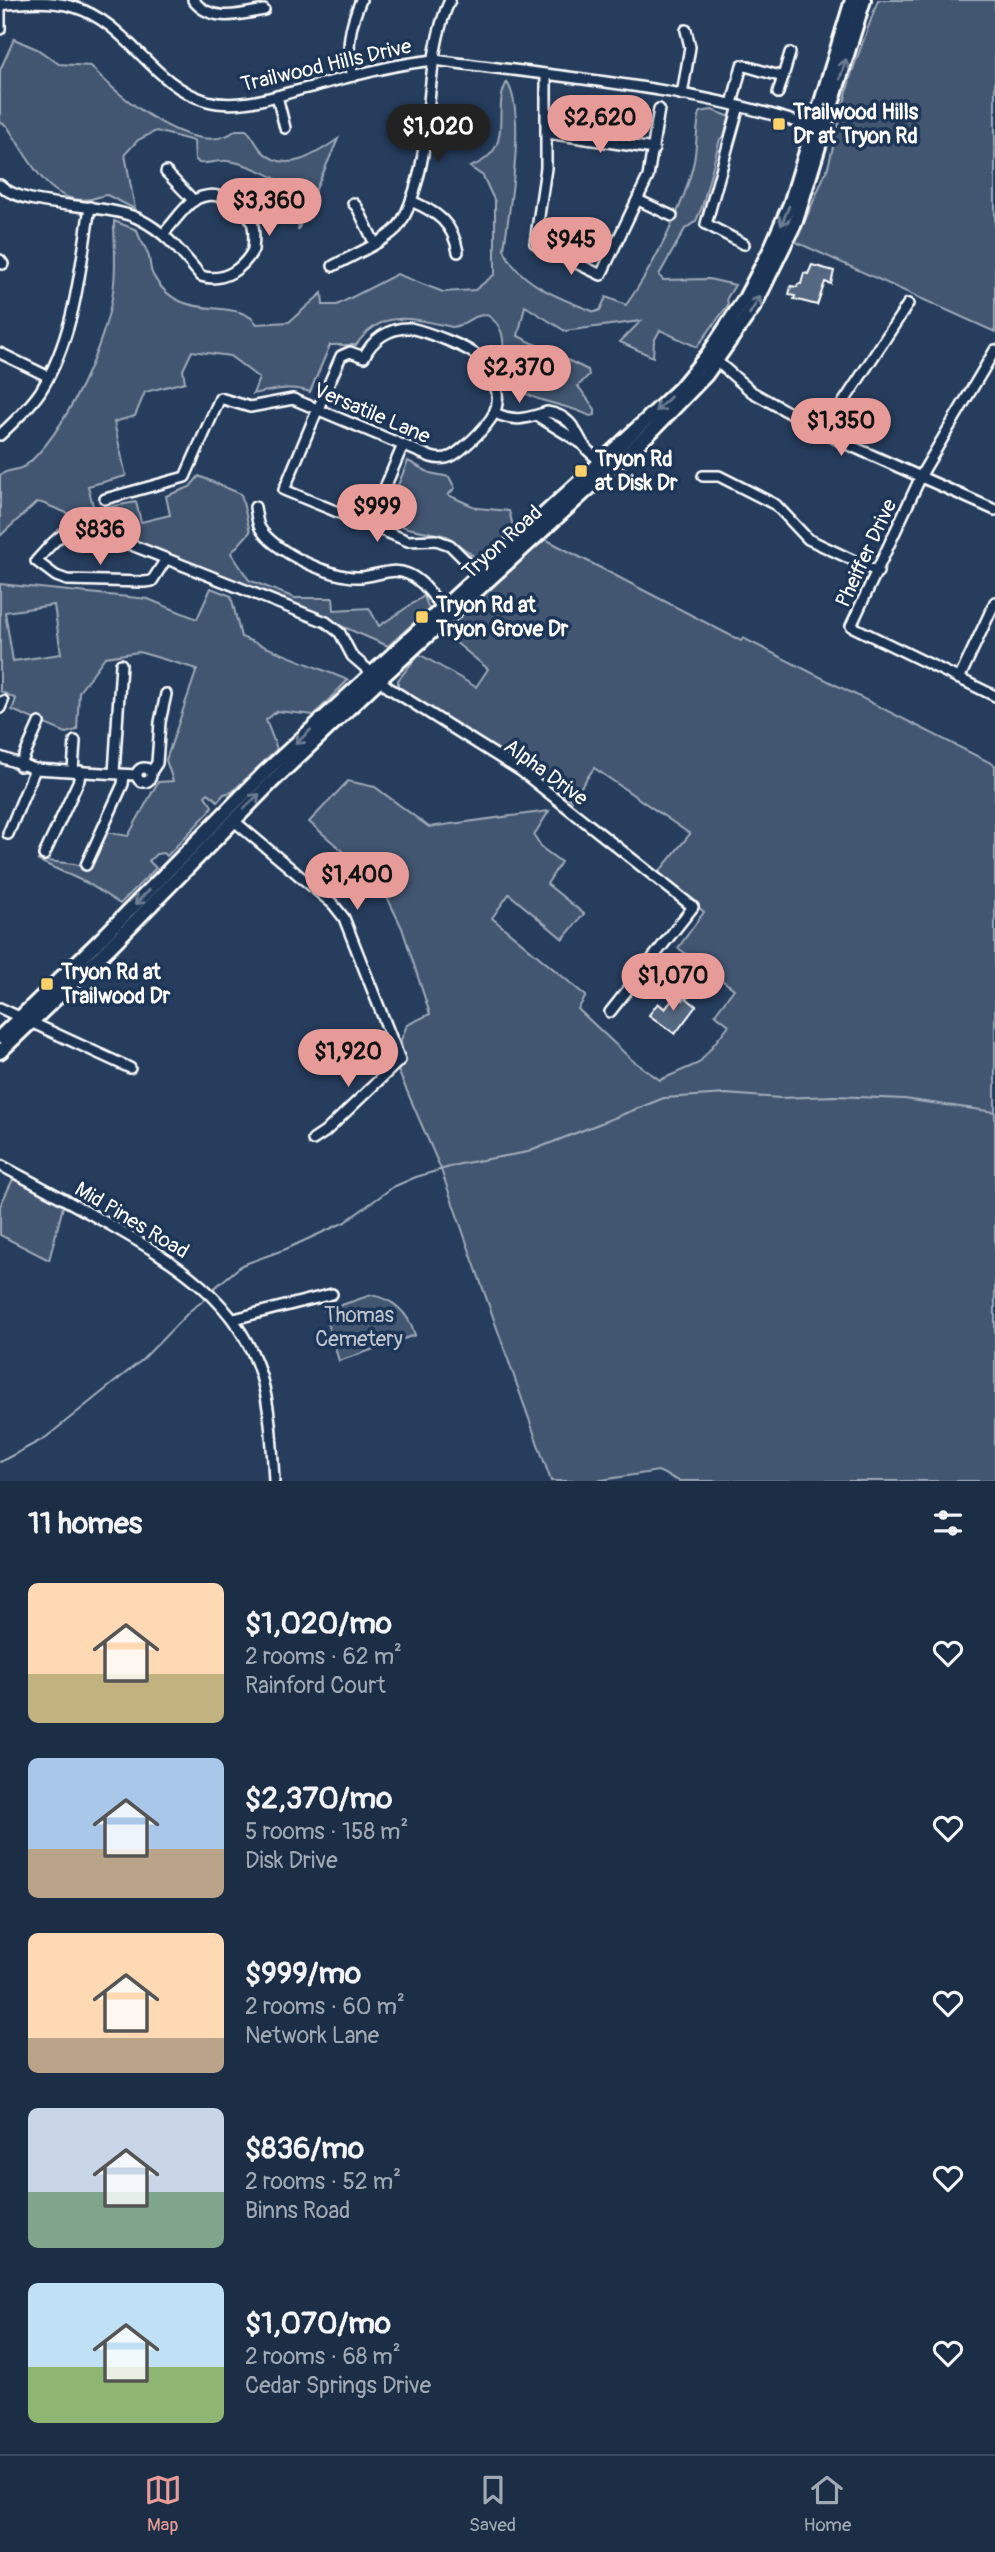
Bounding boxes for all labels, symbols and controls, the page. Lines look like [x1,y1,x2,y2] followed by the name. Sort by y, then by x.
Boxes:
[238,33,415,98] street label: Trailwood Hills Drive
[838,59,851,81] one-way arrow
[543,96,657,155] pin: $2,620
[792,99,919,150] place label: Trailwood Hills Dr at Tryon Rd
[563,103,637,132] text: $2,620
[381,104,495,164] pin: $1,020
[402,112,474,141] text: $1,020
[771,116,787,132] marker: Trailwood Hills Dr at Tryon Rd
[212,178,326,238] pin: $3,360
[232,186,306,215] text: $3,360
[778,204,791,226] one-way arrow
[530,218,612,277] pin: $945
[546,225,596,254] text: $945
[748,295,762,315] one-way arrow
[462,346,576,405] pin: $2,370
[483,353,555,382] text: $2,370
[309,377,435,450] street label: Versatile Lane
[655,396,672,413] one-way arrow
[784,398,898,458] pin: $1,350
[807,406,875,435] text: $1,350
[594,446,678,497] place label: Tryon Rd at Disk Dr
[573,463,589,479] marker: Tryon Rd at Disk Dr
[336,484,418,544] pin: $999
[353,492,401,521] text: $999
[830,494,904,612] street label: Pheiffer Drive
[457,499,548,585] street label: Tryon Road
[59,508,141,567] pin: $836
[75,515,125,544] text: $836
[435,592,569,643] place label: Tryon Rd at Tryon Grove Dr
[414,609,430,625] marker: Tryon Rd at Tryon Grove Dr
[294,729,312,745] one-way arrow
[498,733,594,812] street label: Alpha Drive
[244,793,261,810] one-way arrow
[300,852,414,912] pin: $1,400
[321,860,393,889] text: $1,400
[134,888,150,906] one-way arrow
[616,954,730,1013] pin: $1,070
[60,959,171,1010] place label: Tryon Rd at Trailwood Dr
[638,961,708,990] text: $1,070
[39,976,55,992] marker: Tryon Rd at Trailwood Dr
[291,1030,405,1089] pin: $1,920
[314,1037,382,1066] text: $1,920
[70,1176,194,1265] street label: Mid Pines Road
[315,1302,403,1353] park label: Thomas Cemetery
[929,1504,967,1542] icon: filters
[28,1505,142,1542] text: 11 homes
[245,1605,392,1642] text: $1,020/mo
[84,1611,168,1695] icon: home
[929,1634,967,1672] icon: heart
[245,1642,402,1671] text: 2 rooms · 62 m²
[245,1671,386,1700] text: Rainford Court
[245,1780,392,1817] text: $2,370/mo
[84,1786,168,1870] icon: home
[929,1809,967,1847] icon: heart
[245,1817,408,1846] text: 5 rooms · 158 m²
[245,1846,337,1875] text: Disk Drive
[245,1955,361,1992] text: $999/mo
[84,1961,168,2045] icon: home
[929,1984,967,2022] icon: heart
[245,1992,405,2021] text: 2 rooms · 60 m²
[245,2021,379,2050] text: Network Lane
[245,2130,364,2167] text: $836/mo
[84,2136,168,2220] icon: home
[929,2159,967,2197] icon: heart
[245,2167,401,2196] text: 2 rooms · 52 m²
[245,2196,350,2225] text: Binns Road
[245,2305,391,2342] text: $1,070/mo
[84,2311,168,2395] icon: home
[929,2334,967,2372] icon: heart
[245,2342,401,2371] text: 2 rooms · 68 m²
[245,2371,431,2400] text: Cedar Springs Drive
[144,2471,182,2537] tab: Map
[469,2471,516,2537] tab: Saved
[803,2471,851,2537] tab: Home

